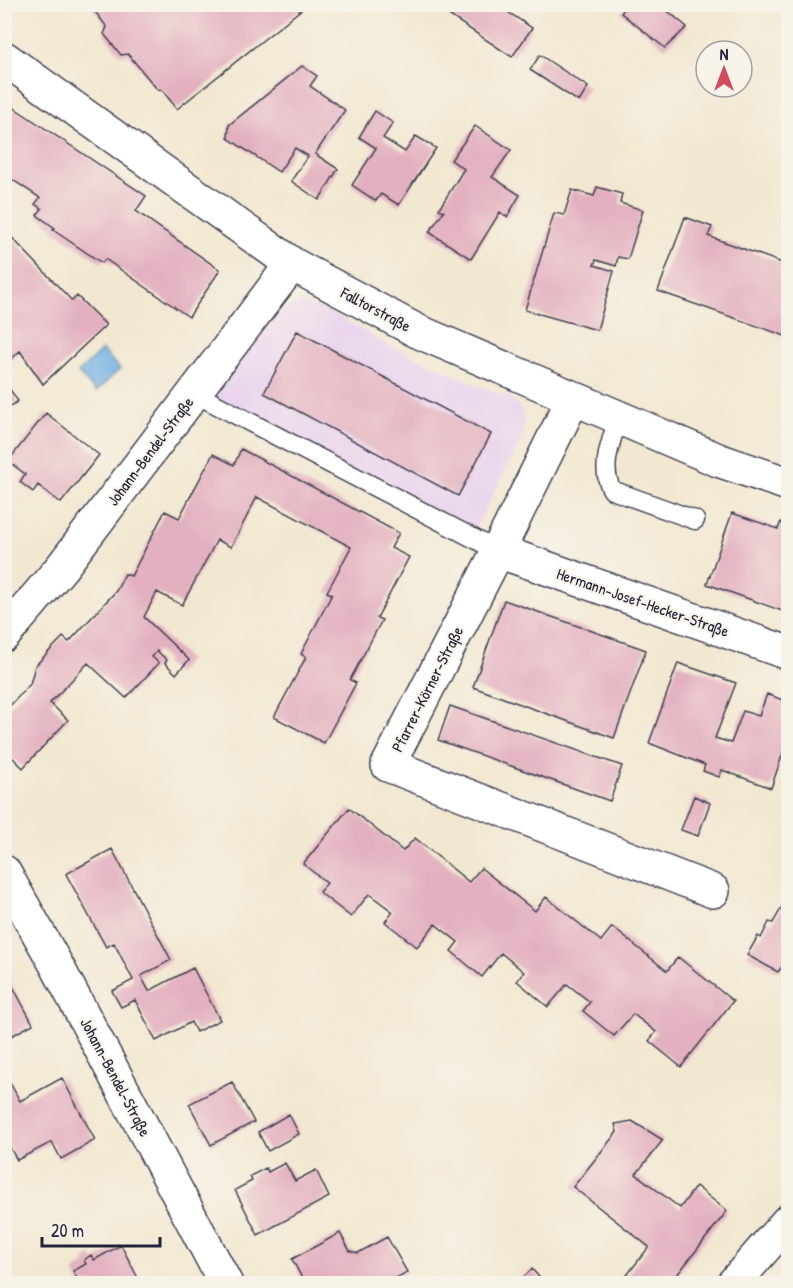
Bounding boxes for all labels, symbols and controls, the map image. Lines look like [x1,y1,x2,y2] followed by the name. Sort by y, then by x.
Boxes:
[694,39,754,99] north arrow
[720,43,729,65] text: N
[336,281,415,337] street label: Falltorstraße
[102,391,199,510] street label: Johann-Bendel-Straße
[554,562,733,642] street label: Hermann-Josef-Hecker-Straße
[386,622,468,756] street label: Pfarrer-Körner-Straße
[75,1014,157,1141] street label: Johann-Bendel-Straße
[42,1210,160,1248] scale bar
[51,1218,84,1243] text: 20 m

